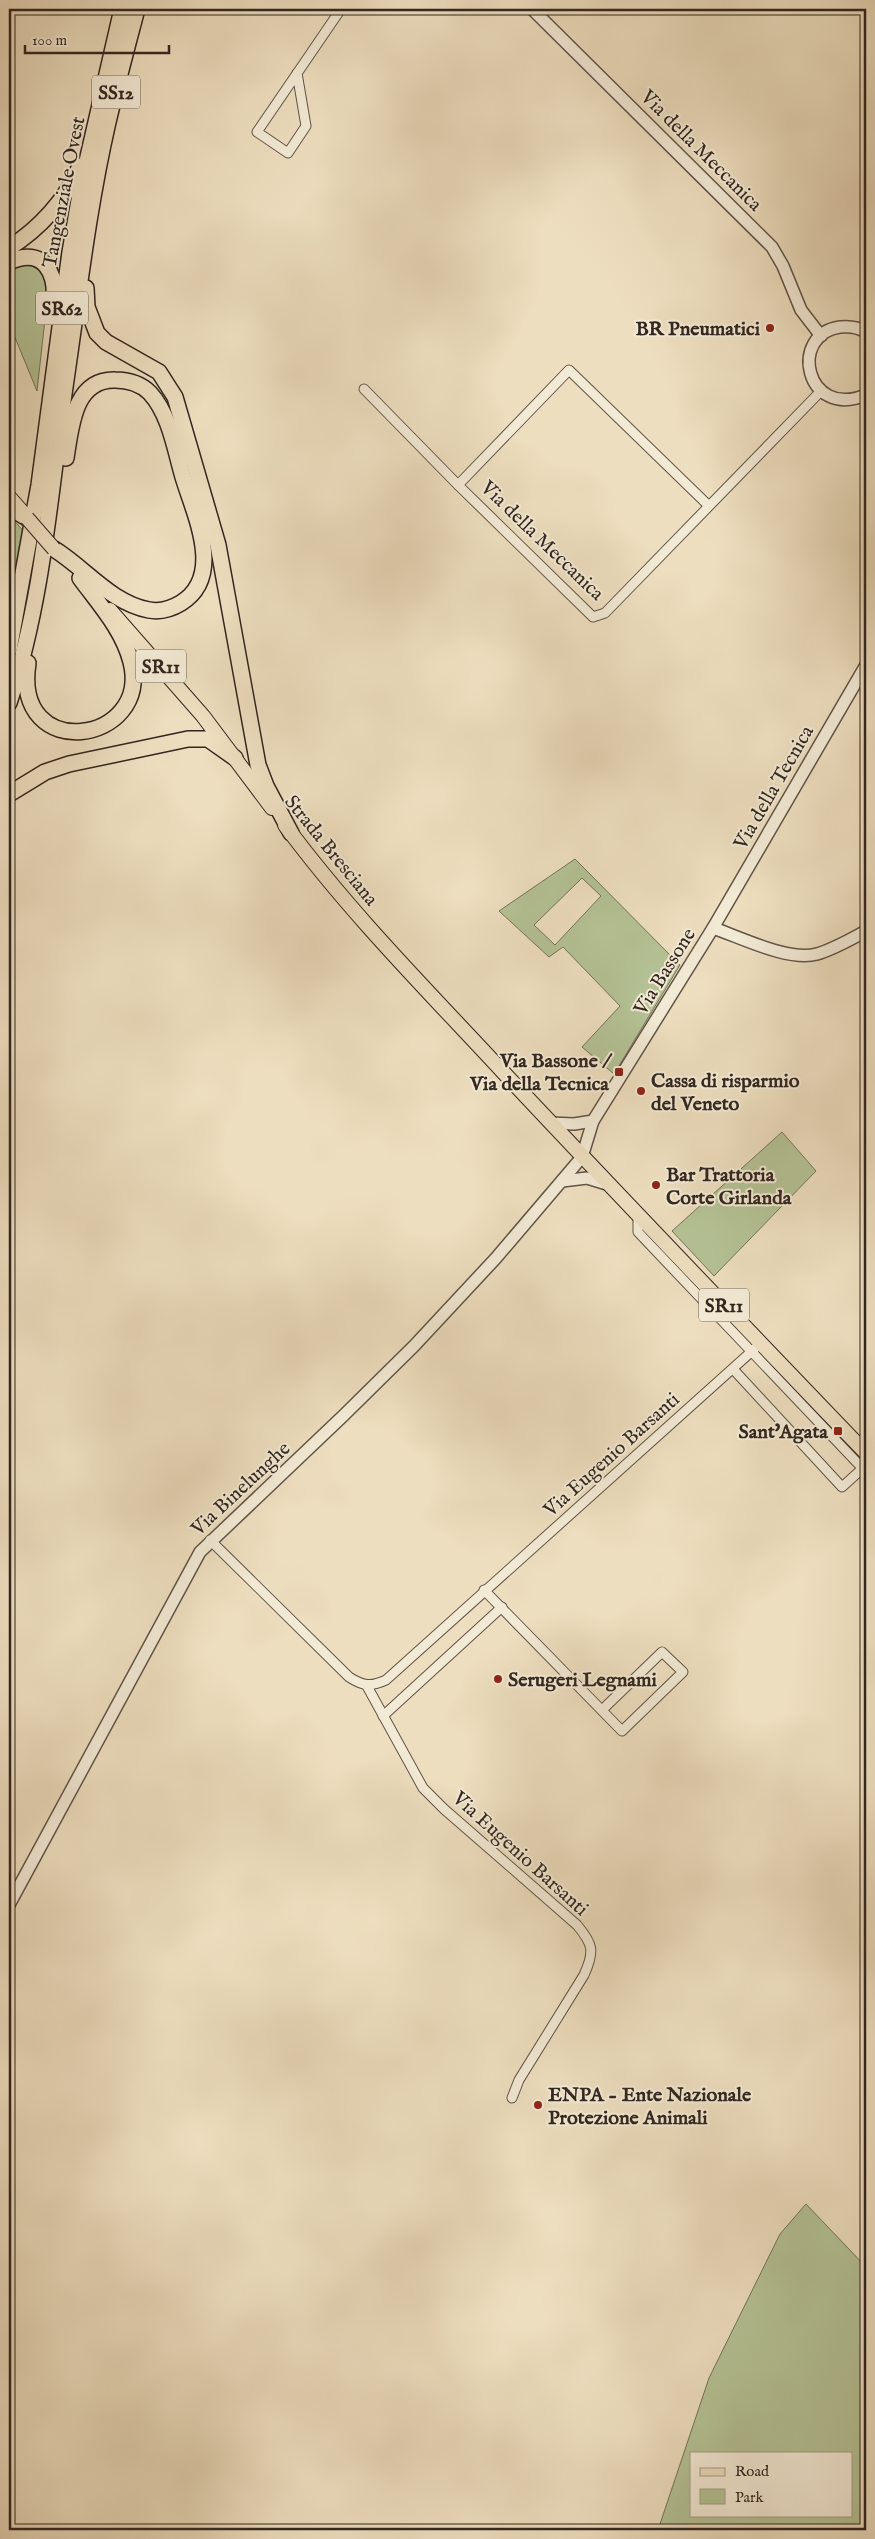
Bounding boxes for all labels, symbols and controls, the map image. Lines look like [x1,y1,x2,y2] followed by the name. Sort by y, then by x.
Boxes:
[25,22,169,54] scale bar
[32,31,68,50] text: 100 m
[92,75,140,108] road number: SS12
[634,84,767,217] street label: Via della Meccanica
[38,114,91,270] street label: Tangenziale Ovest
[36,292,88,324] road number: SR62
[636,317,761,342] place label: BR Pneumatici
[764,322,776,334] marker: BR Pneumatici
[474,475,609,607] street label: Via della Meccanica
[136,649,186,682] road number: SR11
[728,721,820,855] street label: Via della Tecnica
[278,790,383,912] street label: Strada Bresciana
[628,924,702,1021] street label: Via Bassone
[469,1049,613,1097] place label: Via Bassone / Via della Tecnica
[613,1066,625,1078] marker: Via Bassone / Via della Tecnica
[651,1069,800,1117] place label: Cassa di risparmio del Veneto
[635,1085,647,1097] marker: Cassa di risparmio del Veneto
[666,1163,792,1211] place label: Bar Trattoria Corte Girlanda
[650,1179,662,1191] marker: Bar Trattoria Corte Girlanda
[699,1288,749,1322] road number: SR11
[538,1387,685,1523] street label: Via Eugenio Barsanti
[738,1420,828,1445] place label: Sant'Agata
[832,1425,844,1437] marker: Sant'Agata
[185,1437,296,1542] street label: Via Binelunghe
[508,1668,657,1693] place label: Serugeri Legnami
[492,1673,504,1685] marker: Serugeri Legnami
[446,1786,593,1922] street label: Via Eugenio Barsanti
[548,2083,752,2131] place label: ENPA - Ente Nazionale Protezione Animali
[532,2099,544,2111] marker: ENPA - Ente Nazionale Protezione Animali
[690,2452,852,2516] legend
[735,2462,770,2481] text: Road
[735,2488,765,2507] text: Park

